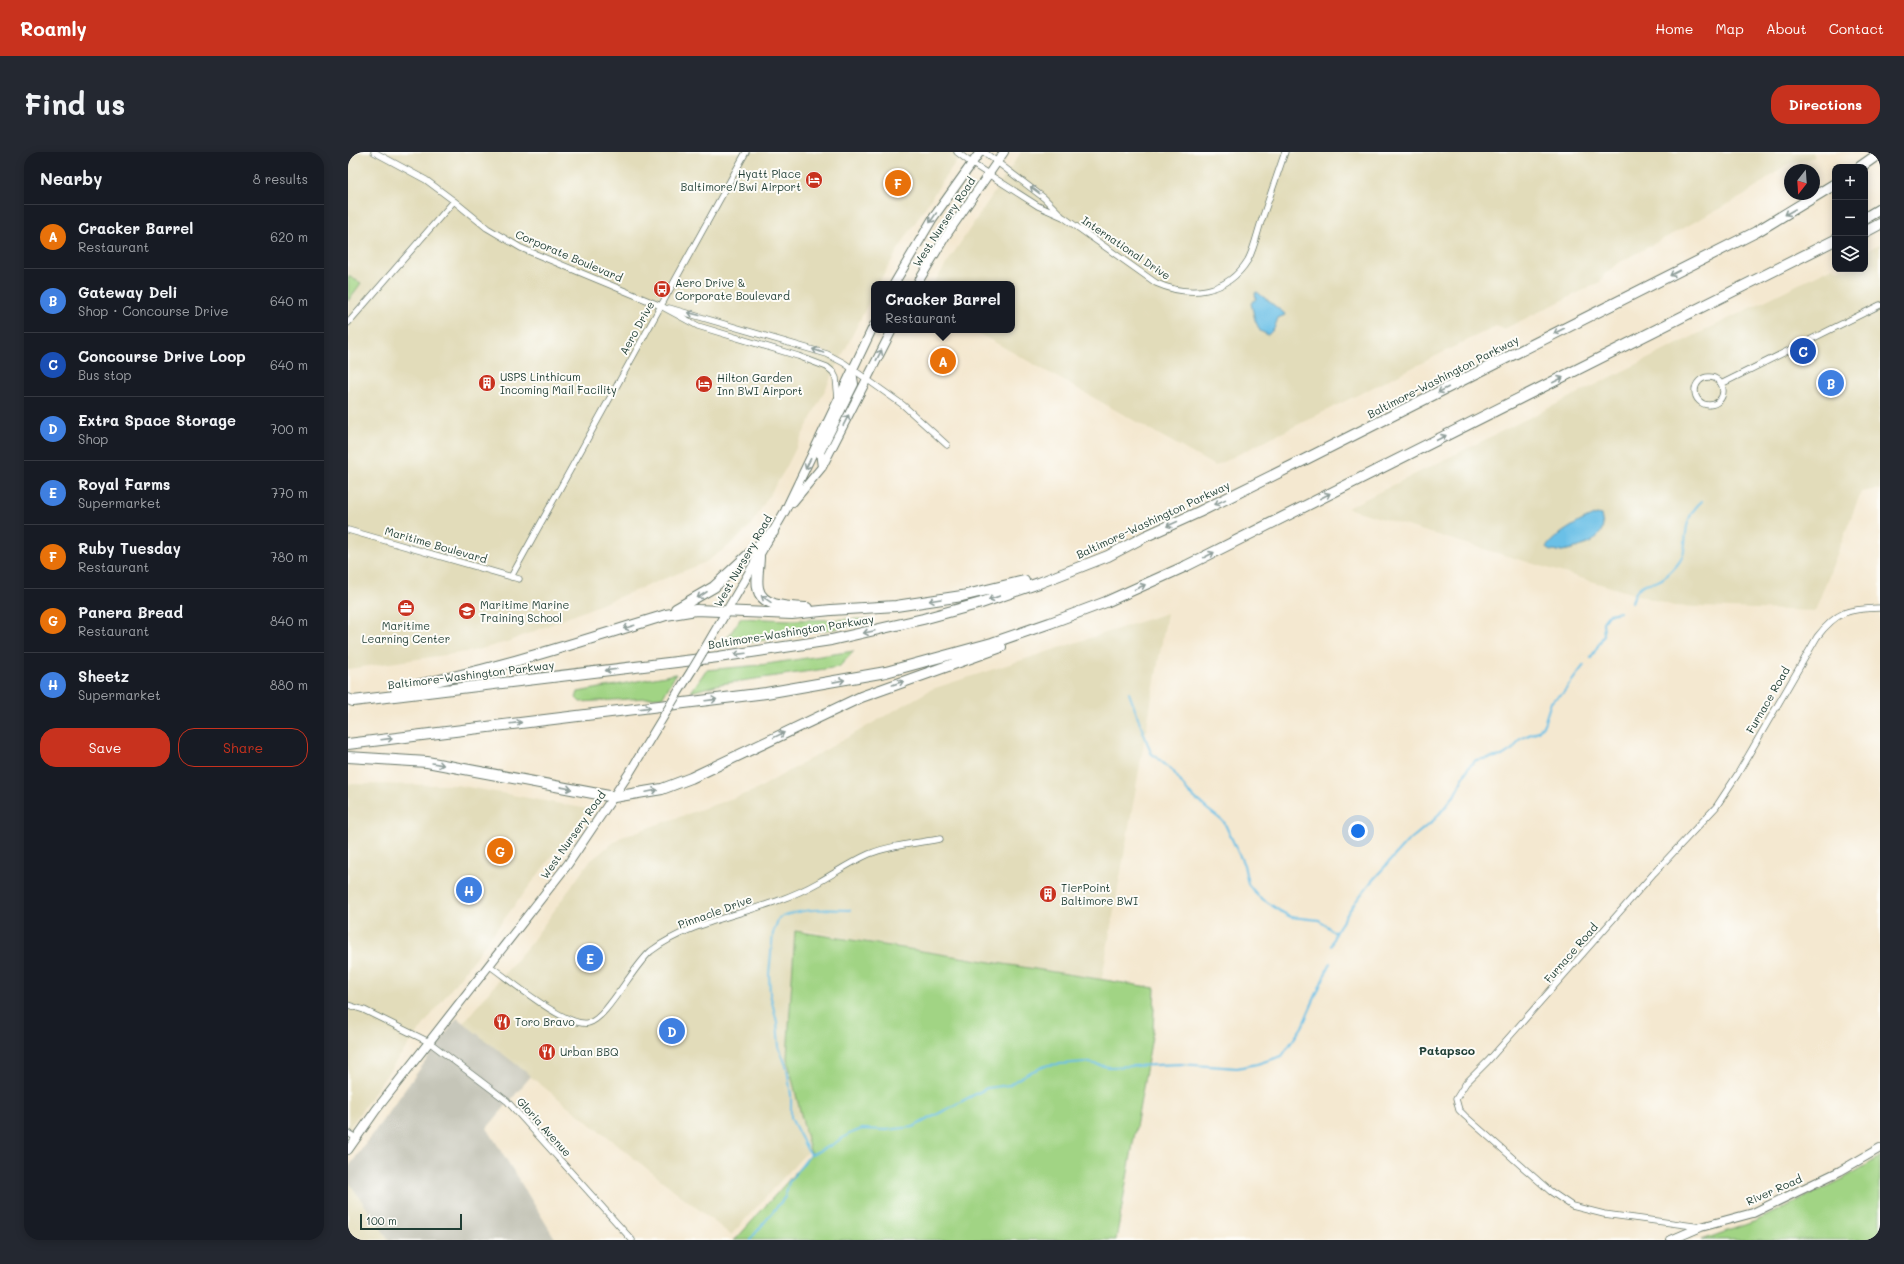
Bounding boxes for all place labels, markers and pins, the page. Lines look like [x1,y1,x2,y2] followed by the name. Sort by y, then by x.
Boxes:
[681,166,801,194] place label: Hyatt Place Baltimore/Bwi Airport
[885,168,911,198] pin: F
[804,170,824,190] hotel icon: Hyatt Place Baltimore/Bwi Airport
[675,275,790,303] place label: Aero Drive & Corporate Boulevard
[652,279,672,299] bus stop icon: Aero Drive & Corporate Boulevard
[1790,336,1816,366] pin: C
[930,346,956,376] pin: A
[1818,368,1844,398] pin: B
[500,369,617,397] place label: USPS Linthicum Incoming Mail Facility
[717,370,803,398] place label: Hilton Garden Inn BWI Airport
[477,373,497,393] building icon: USPS Linthicum Incoming Mail Facility
[694,374,714,394] hotel icon: Hilton Garden Inn BWI Airport
[480,597,569,625] place label: Maritime Marine Training School
[396,598,416,618] office icon: Maritime Learning Center
[457,601,477,621] school or university icon: Maritime Marine Training School
[362,618,450,646] place label: Maritime Learning Center
[487,836,513,866] pin: G
[456,875,482,905] pin: H
[1061,880,1138,908] place label: TierPoint Baltimore BWI
[1038,884,1058,904] building icon: TierPoint Baltimore BWI
[577,943,603,973] pin: E
[492,1012,512,1032] restaurant icon: Toro Bravo
[515,1014,575,1029] place label: Toro Bravo
[659,1016,685,1046] pin: D
[537,1042,557,1062] restaurant icon: Urban BBQ
[560,1044,619,1059] place label: Urban BBQ

